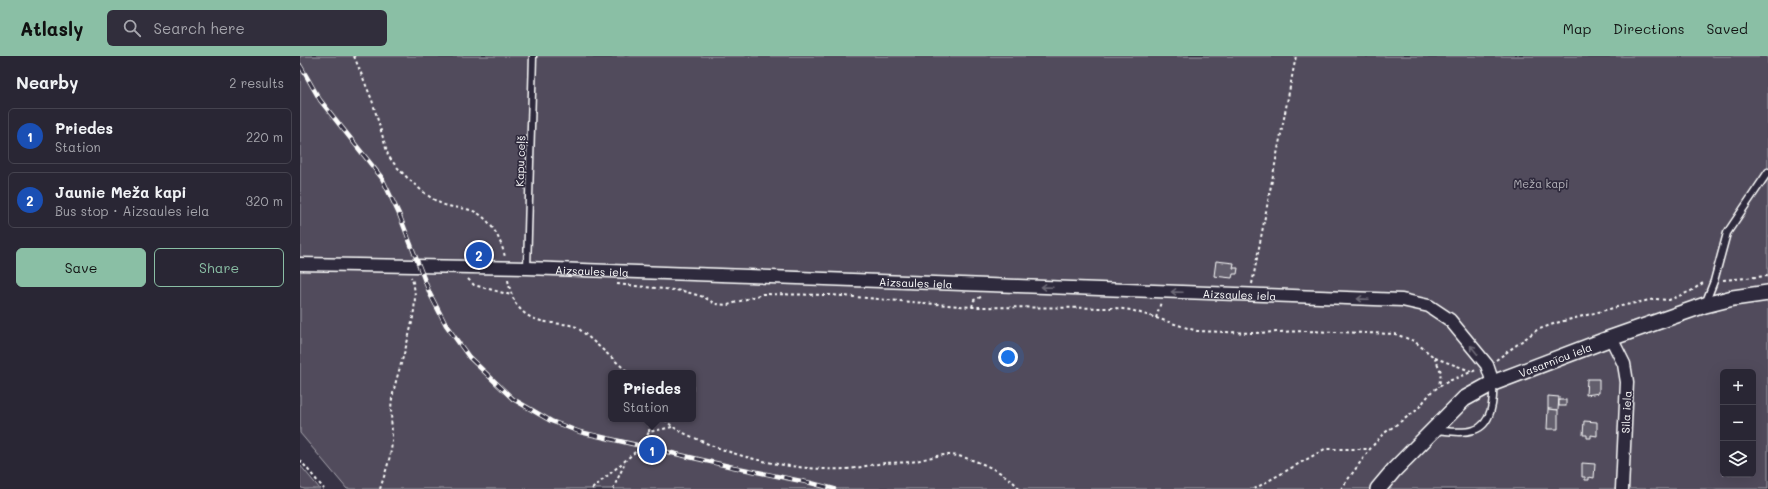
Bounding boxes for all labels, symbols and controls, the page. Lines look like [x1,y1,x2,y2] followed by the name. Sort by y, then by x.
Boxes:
[107,10,387,46] search box
[20,16,83,41] text: Atlasly
[121,17,143,39] icon: search
[153,18,245,38] text: Search here
[1563,19,1591,38] text: Map
[1613,19,1684,38] text: Directions
[1706,19,1748,38] text: Saved
[16,71,78,93] text: Nearby
[229,74,284,91] text: 2 results
[55,118,113,138] text: Priedes
[27,128,33,145] text: 1
[246,128,283,145] text: 220 m
[512,135,529,187] street label: Kapu ceļš
[55,138,101,155] text: Station
[1514,176,1568,191] park label: Meža kapi
[55,182,187,202] text: Jaunie Meža kapi
[26,192,34,209] text: 2
[246,192,283,209] text: 320 m
[55,202,209,219] text: Bus stop · Aizsaules iela
[466,240,492,270] pin: 2
[16,248,146,287] button: Save
[154,248,284,287] button: Share
[555,262,629,279] street label: Aizsaules iela
[879,273,953,291] street label: Aizsaules iela
[1041,283,1054,291] one-way arrow
[1202,285,1277,303] street label: Aizsaules iela
[1171,288,1184,296] one-way arrow
[1357,295,1370,303] one-way arrow
[1516,339,1594,380] street label: Vasarnīcu iela
[1470,344,1479,355] one-way arrow
[998,347,1018,367] your location
[1720,369,1756,477] map controls
[1720,369,1756,405] button: +
[608,370,696,422] popup
[623,378,681,398] text: Priedes
[1617,390,1635,434] street label: Sila iela
[623,398,669,415] text: Station
[1720,405,1756,441] button: −
[639,435,665,465] pin: 1
[1720,441,1756,477] button: layers

